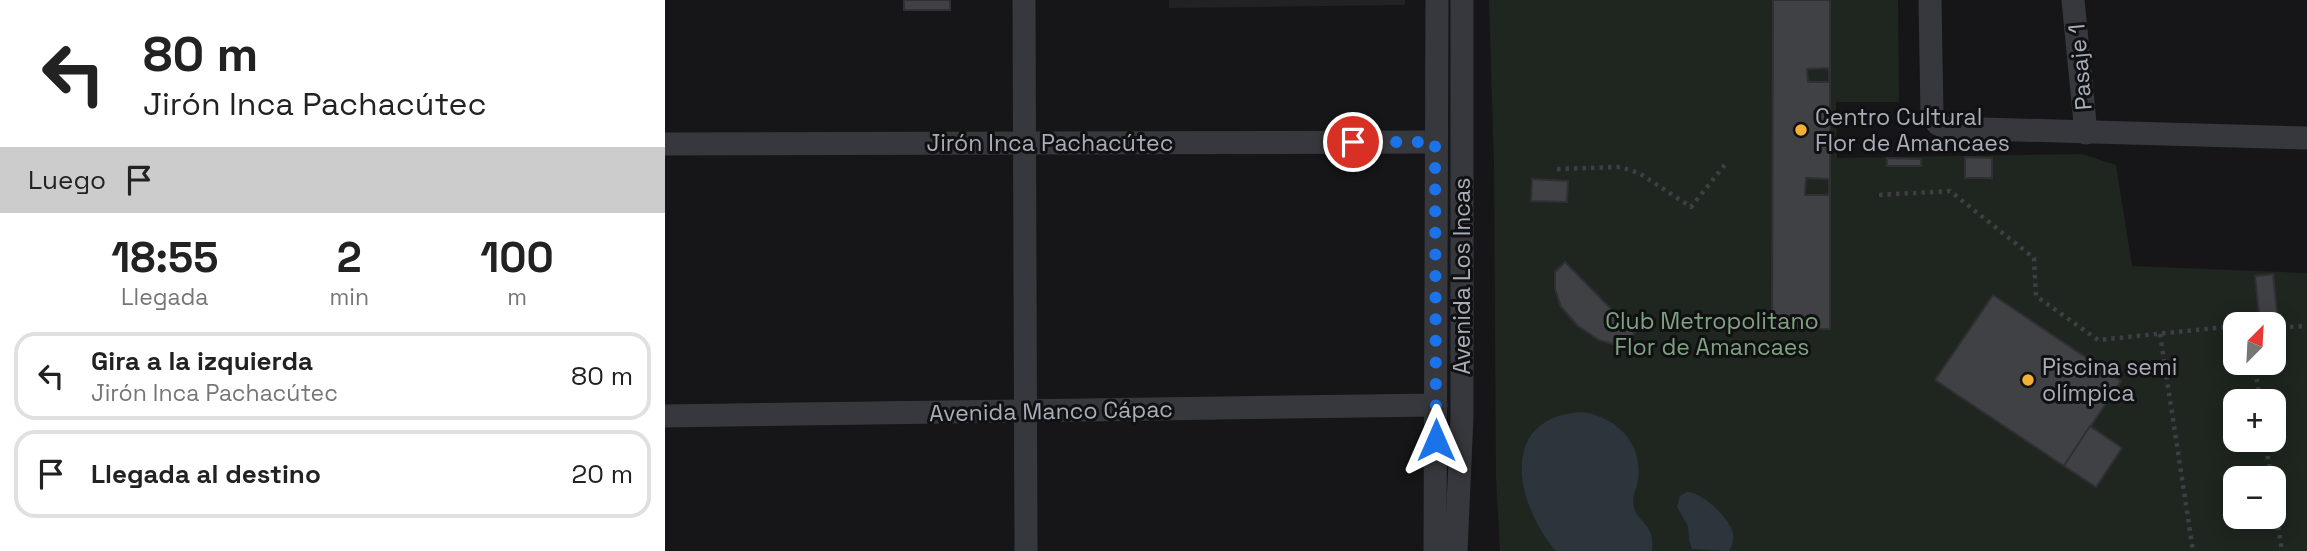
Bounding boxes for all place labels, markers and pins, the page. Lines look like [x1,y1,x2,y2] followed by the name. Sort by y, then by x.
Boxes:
[1815,102,2010,158] place label: Centro Cultural Flor de Amancaes
[1323,112,1383,172] pin
[1793,122,1809,138] marker: Centro Cultural Flor de Amancaes
[2042,352,2177,408] place label: Piscina semi olímpica
[2020,372,2036,388] marker: Piscina semi olímpica

